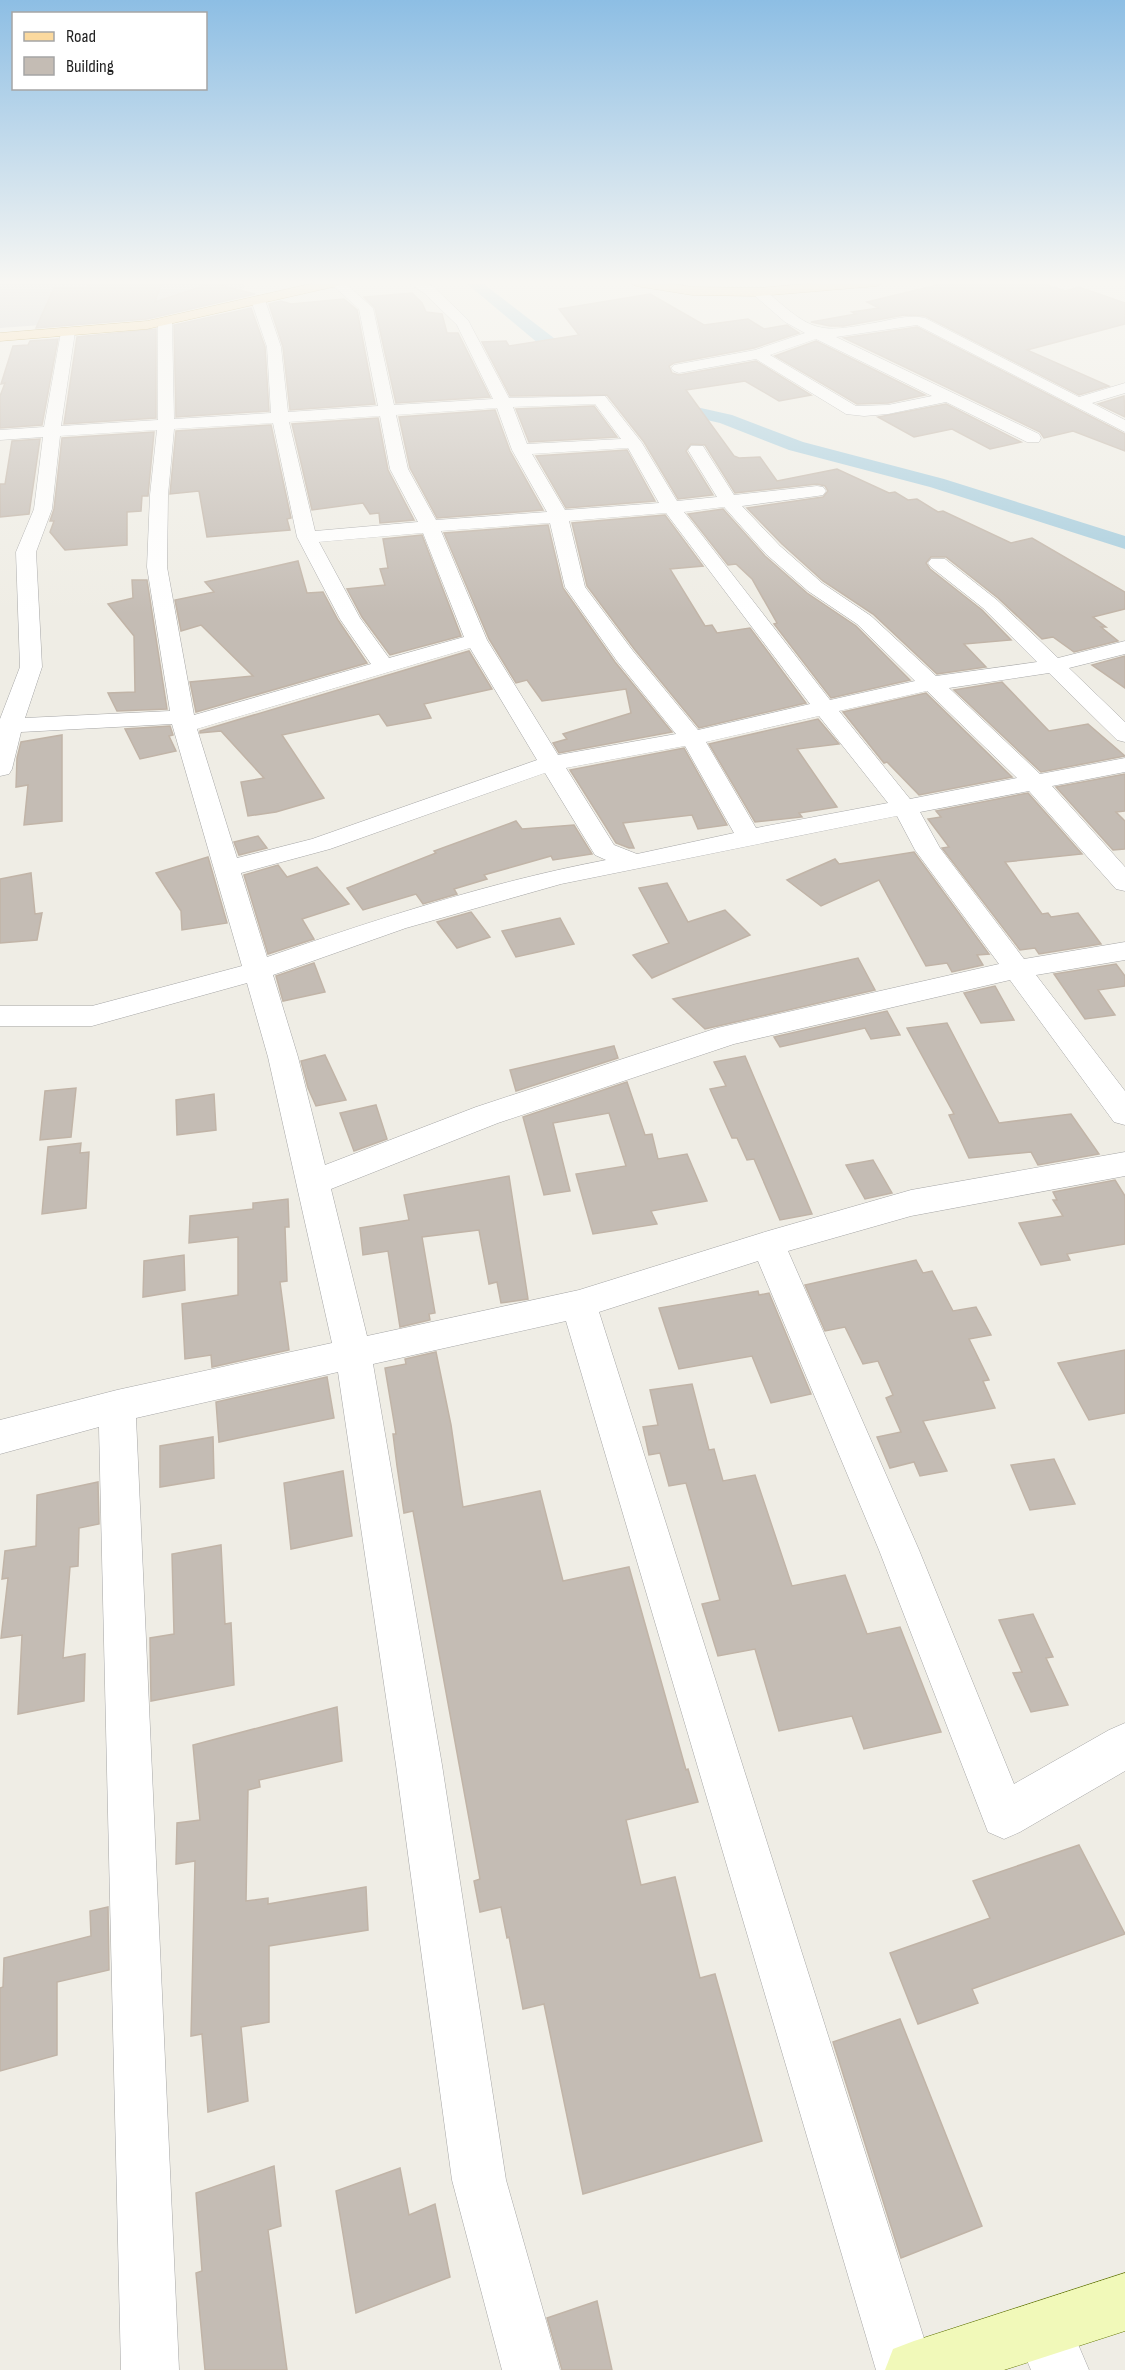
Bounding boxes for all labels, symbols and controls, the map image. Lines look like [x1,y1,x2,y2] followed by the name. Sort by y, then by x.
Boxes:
[12,12,207,90] legend
[66,26,96,47] text: Road
[66,56,114,77] text: Building

